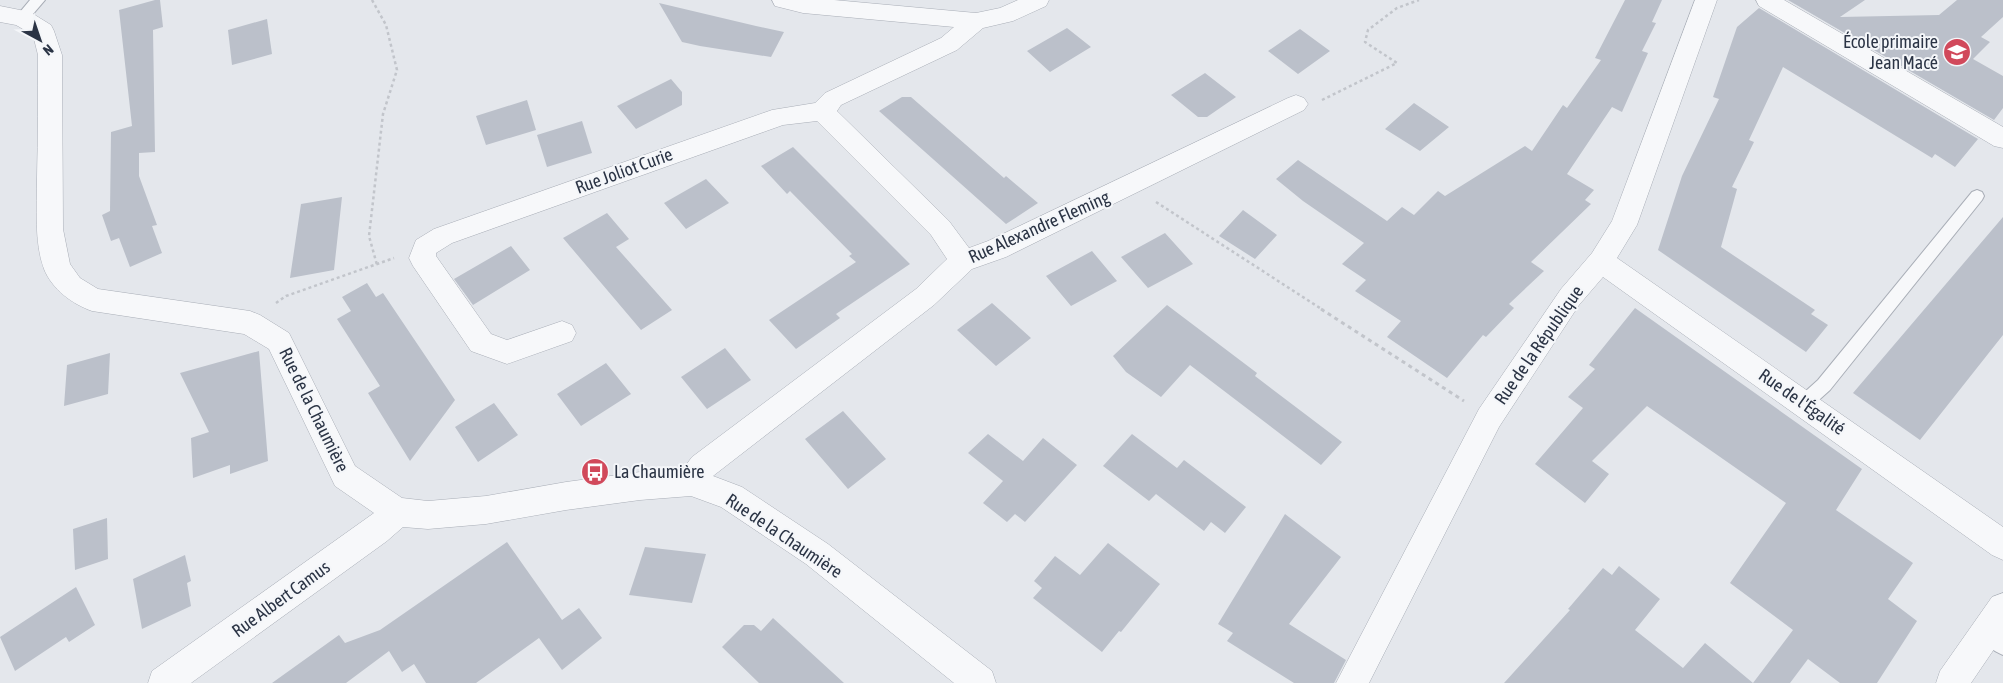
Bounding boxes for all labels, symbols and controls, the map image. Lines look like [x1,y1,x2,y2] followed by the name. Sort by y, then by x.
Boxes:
[15,15,65,65] north arrow
[1843,31,1938,73] place label: École primaire Jean Macé
[1942,37,1972,67] school or university icon: École primaire Jean Macé
[40,41,57,59] text: N
[572,143,675,198] street label: Rue Joliot Curie
[965,186,1113,267] street label: Rue Alexandre Fleming
[1490,281,1587,408] street label: Rue de la République
[275,344,354,475] street label: Rue de la Chaumière
[1755,364,1850,439] street label: Rue de l'Égalité
[580,457,610,487] bus stop icon: La Chaumière
[614,461,704,482] place label: La Chaumière
[722,489,846,582] street label: Rue de la Chaumière
[228,556,334,641] street label: Rue Albert Camus

